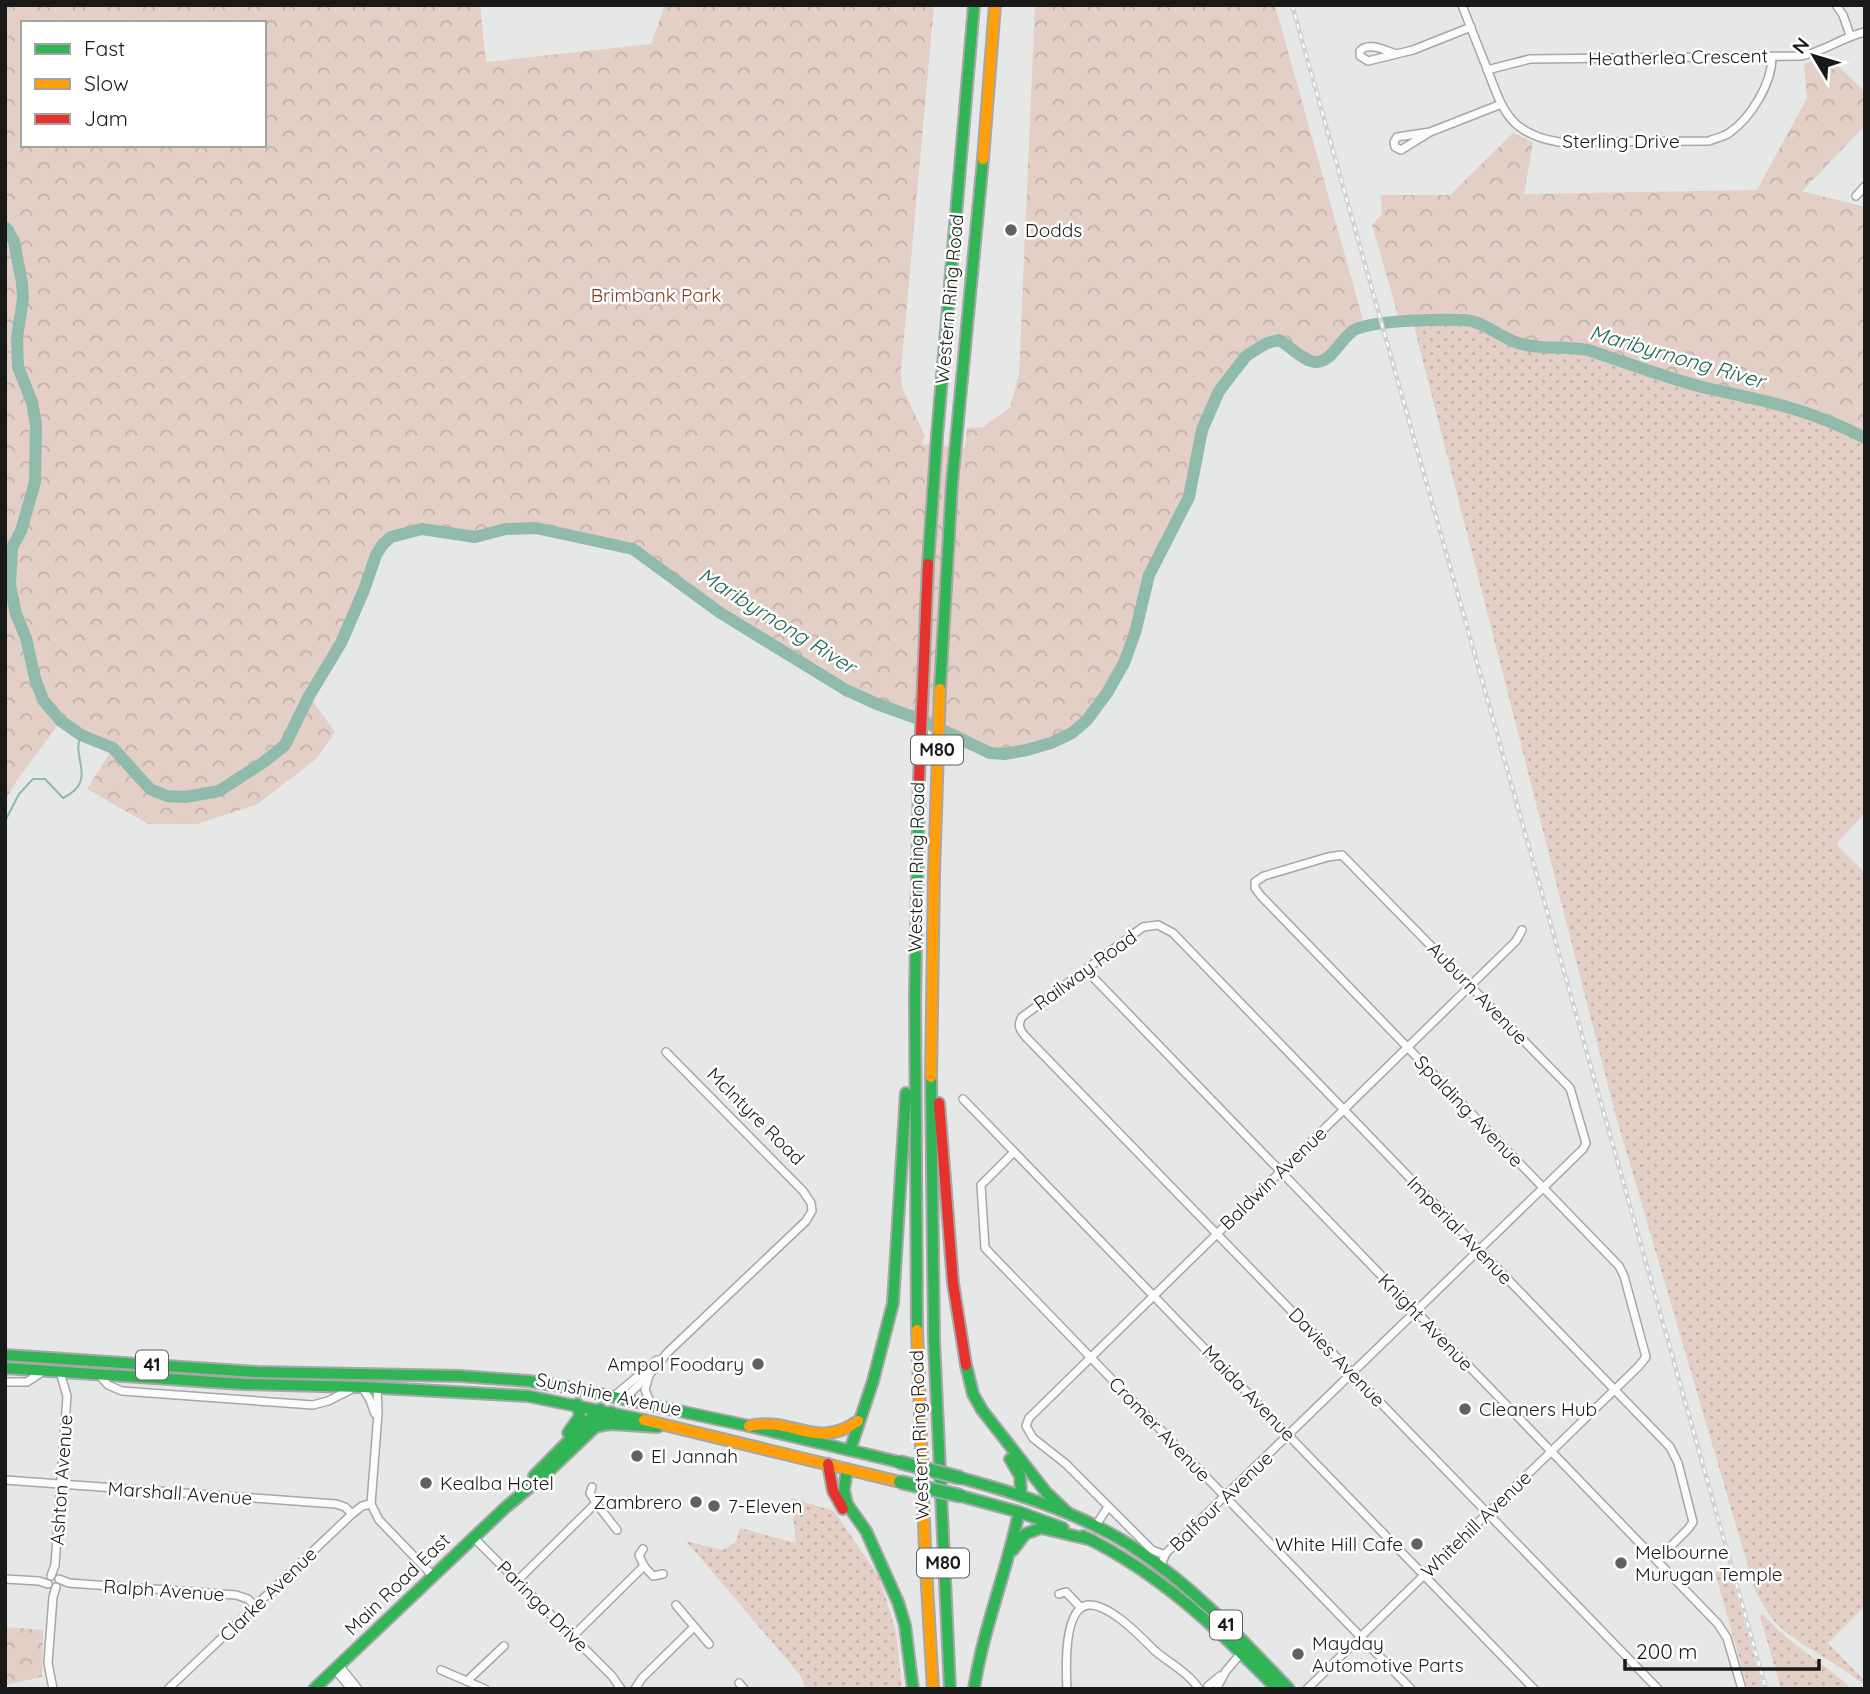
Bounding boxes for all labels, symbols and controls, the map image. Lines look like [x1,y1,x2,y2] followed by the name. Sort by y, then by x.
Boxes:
[21,21,266,147] legend
[1779,21,1849,91] north arrow
[1787,33,1814,58] text: N
[84,35,125,61] text: Fast
[1588,43,1768,71] street label: Heatherlea Crescent
[84,70,129,96] text: Slow
[84,105,128,131] text: Jam
[1562,129,1680,153] street label: Sterling Drive
[930,213,968,385] street label: Western Ring Road
[1025,218,1082,242] place label: Dodds
[1003,222,1019,238] marker: Dodds
[591,283,721,307] park label: Brimbank Park
[1587,319,1771,394] water label: Maribyrnong River
[694,561,864,681] water label: Maribyrnong River
[911,736,963,764] road number: M80
[903,782,929,952] street label: Western Ring Road
[1029,925,1141,1015] street label: Railway Road
[1423,937,1533,1049] street label: Auburn Avenue
[1409,1050,1529,1172] street label: Spalding Avenue
[702,1062,810,1170] street label: McIntyre Road
[1215,1121,1331,1235] street label: Baldwin Avenue
[1402,1171,1518,1289] street label: Imperial Avenue
[1373,1268,1479,1376] street label: Knight Avenue
[1284,1302,1390,1412] street label: Davies Avenue
[1197,1340,1301,1446] street label: Maida Avenue
[136,1350,168,1380] road number: 41
[904,1350,934,1520] street label: Western Ring Road
[607,1352,744,1376] place label: Ampol Foodary
[750,1356,766,1372] marker: Ampol Foodary
[534,1367,684,1421] street label: Sunshine Avenue
[1104,1372,1216,1486] street label: Cromer Avenue
[1479,1397,1597,1421] place label: Cleaners Hub
[1457,1401,1473,1417] marker: Cleaners Hub
[44,1414,78,1546] street label: Ashton Avenue
[651,1444,738,1468] place label: El Jannah
[1164,1446,1278,1556] street label: Balfour Avenue
[629,1448,645,1464] marker: El Jannah
[1416,1465,1536,1583] street label: Whitehill Avenue
[440,1471,554,1495] place label: Kealba Hotel
[418,1475,434,1491] marker: Kealba Hotel
[107,1476,253,1510] street label: Marshall Avenue
[593,1490,682,1514] place label: Zambrero
[688,1494,704,1510] marker: Zambrero
[728,1494,802,1518] place label: 7-Eleven
[706,1498,722,1514] marker: 7-Eleven
[339,1528,455,1640] street label: Main Road East
[1275,1532,1403,1556] place label: White Hill Cafe
[1409,1536,1425,1552] marker: White Hill Cafe
[1635,1540,1783,1586] place label: Melbourne Murugan Temple
[214,1542,322,1646] street label: Clarke Avenue
[917,1548,969,1578] road number: M80
[492,1555,594,1657] street label: Paringa Drive
[1613,1555,1629,1571] marker: Melbourne Murugan Temple
[103,1574,225,1606] street label: Ralph Avenue
[1210,1610,1242,1640] road number: 41
[1625,1628,1819,1672] scale bar
[1312,1631,1464,1677] place label: Mayday Automotive Parts
[1636,1638,1698,1664] text: 200 m
[1290,1646,1306,1662] marker: Mayday Automotive Parts

